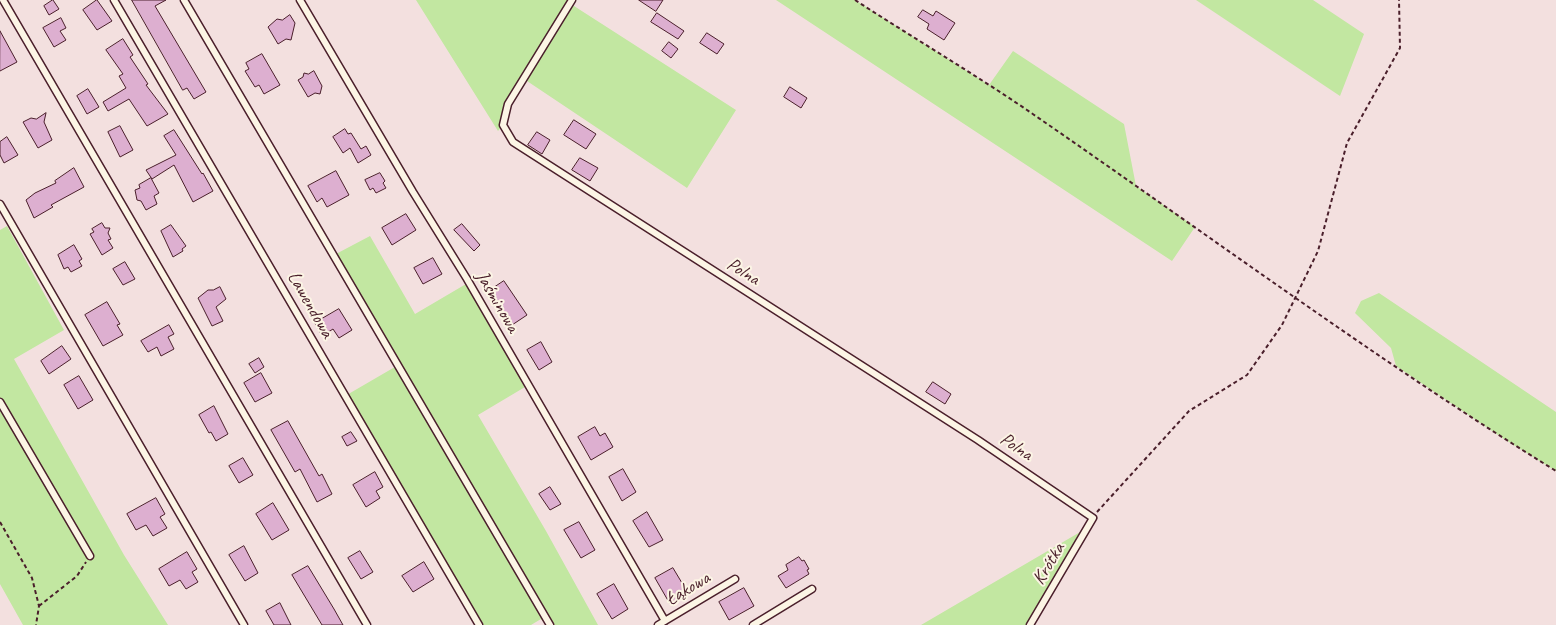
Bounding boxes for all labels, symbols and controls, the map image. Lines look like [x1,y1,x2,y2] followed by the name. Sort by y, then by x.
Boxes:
[722,253,764,291] street label: Polna
[470,267,524,337] street label: Jaśminowa
[282,268,338,342] street label: Lawendowa
[995,428,1037,466] street label: Polna
[1028,539,1070,589] street label: Krótka
[662,567,714,611] street label: Łąkowa

